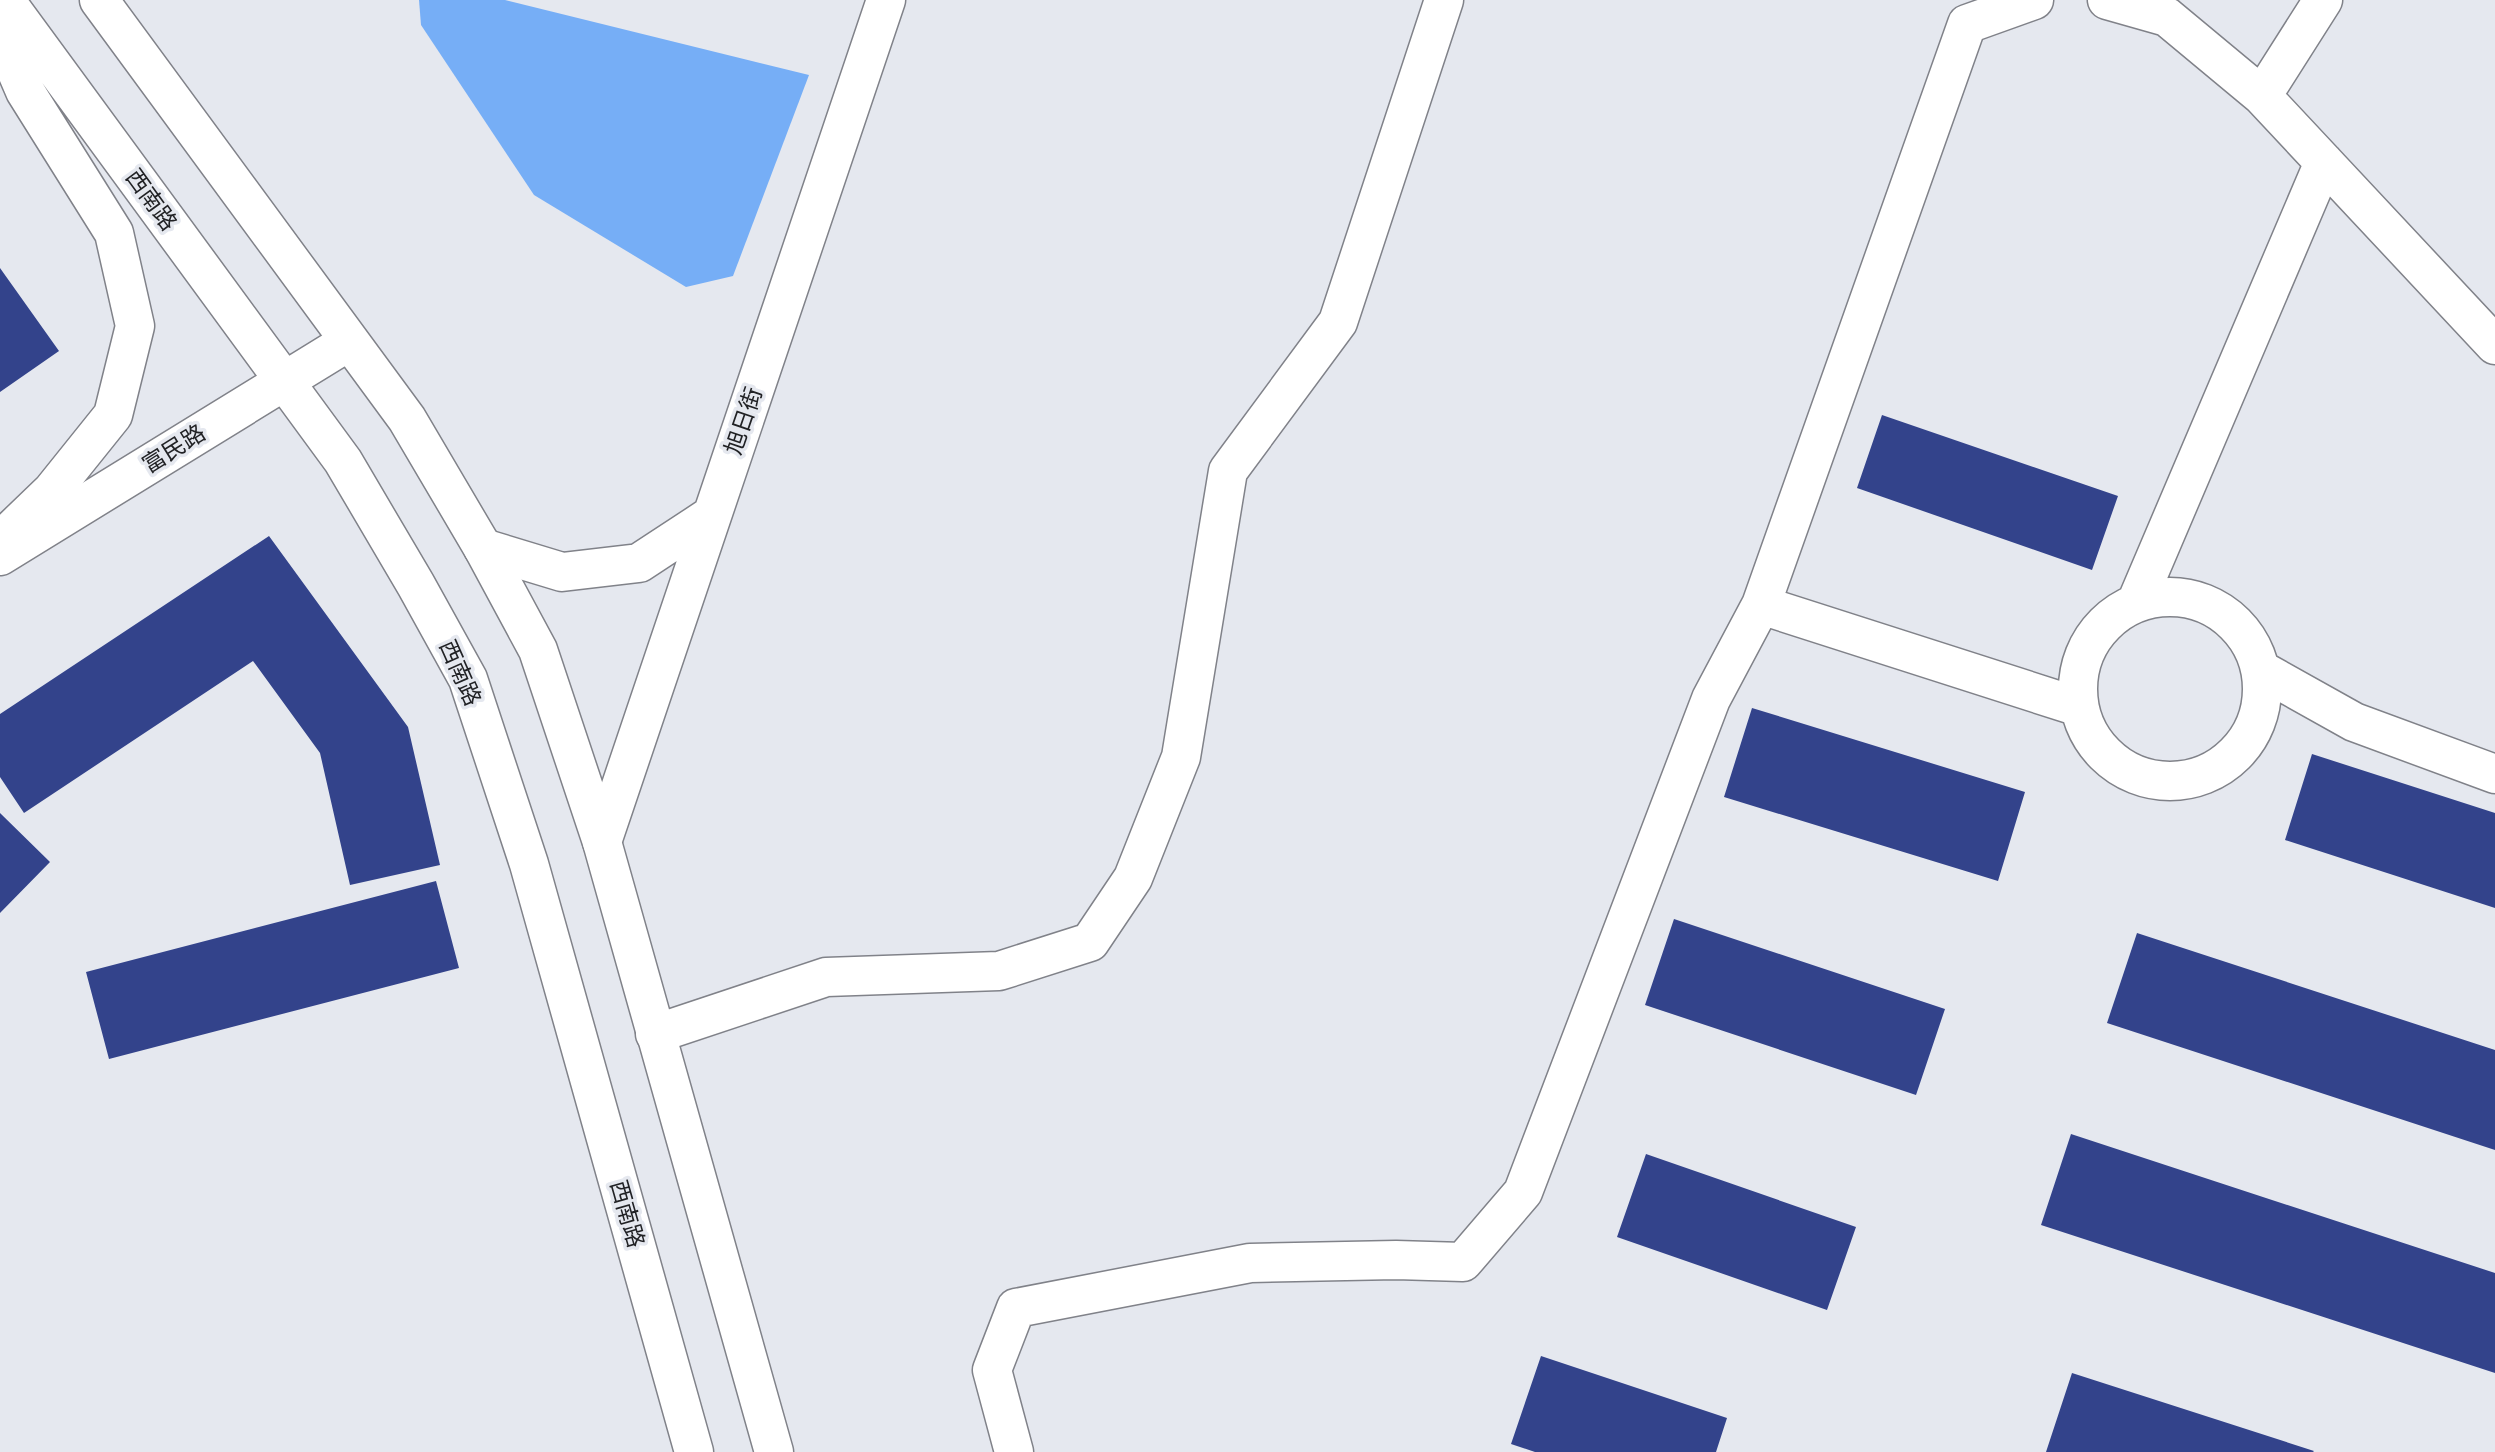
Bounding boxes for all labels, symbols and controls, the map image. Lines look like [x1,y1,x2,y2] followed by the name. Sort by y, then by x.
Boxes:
[121,165,181,235] street label: 西南路
[721,384,767,458] street label: 旭日街
[138,420,210,478] street label: 富民路
[435,636,485,710] street label: 西南路
[605,1177,649,1251] street label: 西南路

